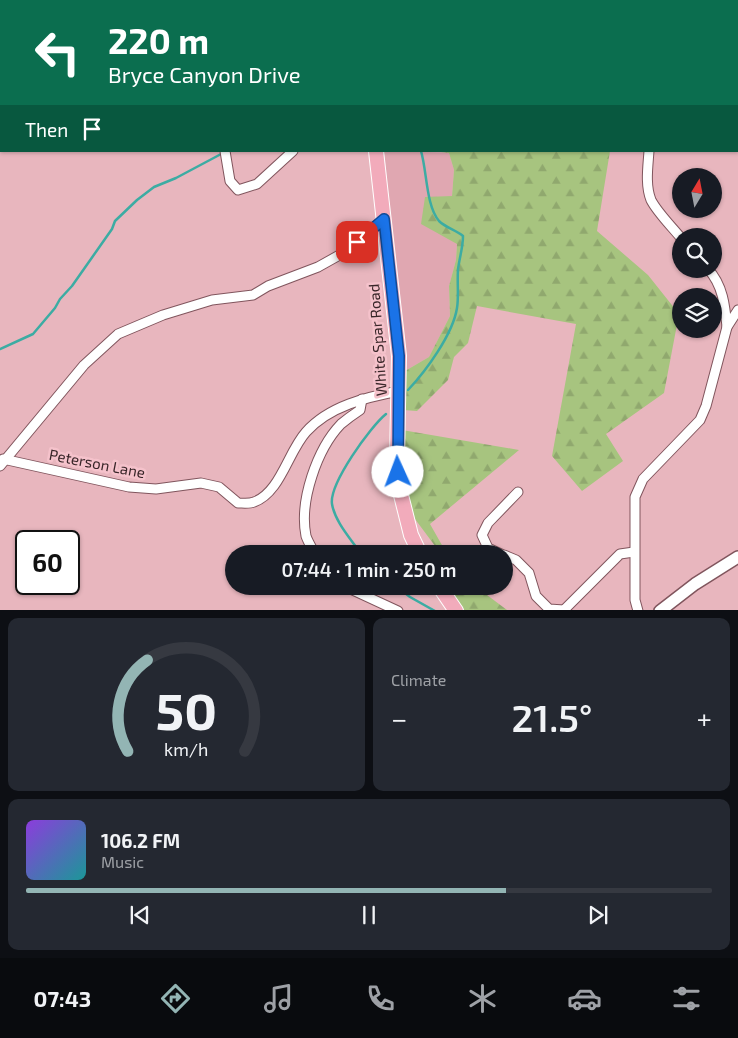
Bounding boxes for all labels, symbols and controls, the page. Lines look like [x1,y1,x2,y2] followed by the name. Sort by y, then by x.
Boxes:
[108,19,209,61] text: 220 m
[25,20,90,85] icon: left
[108,61,301,87] text: Bryce Canyon Drive
[78,115,106,143] icon: arrive
[25,118,68,141] text: Then
[672,168,722,218] north arrow
[672,168,722,338] map controls
[336,221,378,263] pin
[343,228,371,256] icon: arrive
[672,228,722,278] button: search
[364,283,390,397] street label: White Spar Road
[672,288,722,338] button: layers
[48,445,147,481] street label: Peterson Lane
[371,445,423,497] position arrow
[15,530,80,595] speed limit sign: 60
[281,558,457,581] text: 07:44 · 1 min · 250 m
[391,670,446,689] text: Climate
[156,678,217,740] text: 50
[512,694,592,740] text: 21.5°
[391,701,407,735] text: −
[697,701,712,735] text: +
[164,738,209,760] text: km/h
[101,829,180,852] text: 106.2 FM
[101,852,144,871] text: Music
[126,901,154,929] icon: previous
[355,901,383,929] icon: pause
[584,901,612,929] icon: next
[158,981,193,1016] icon: directions
[261,981,296,1016] icon: music
[363,981,398,1016] icon: phone
[465,981,500,1016] icon: climate
[567,981,602,1016] icon: car
[669,981,704,1016] icon: filters
[34,985,91,1011] text: 07:43

